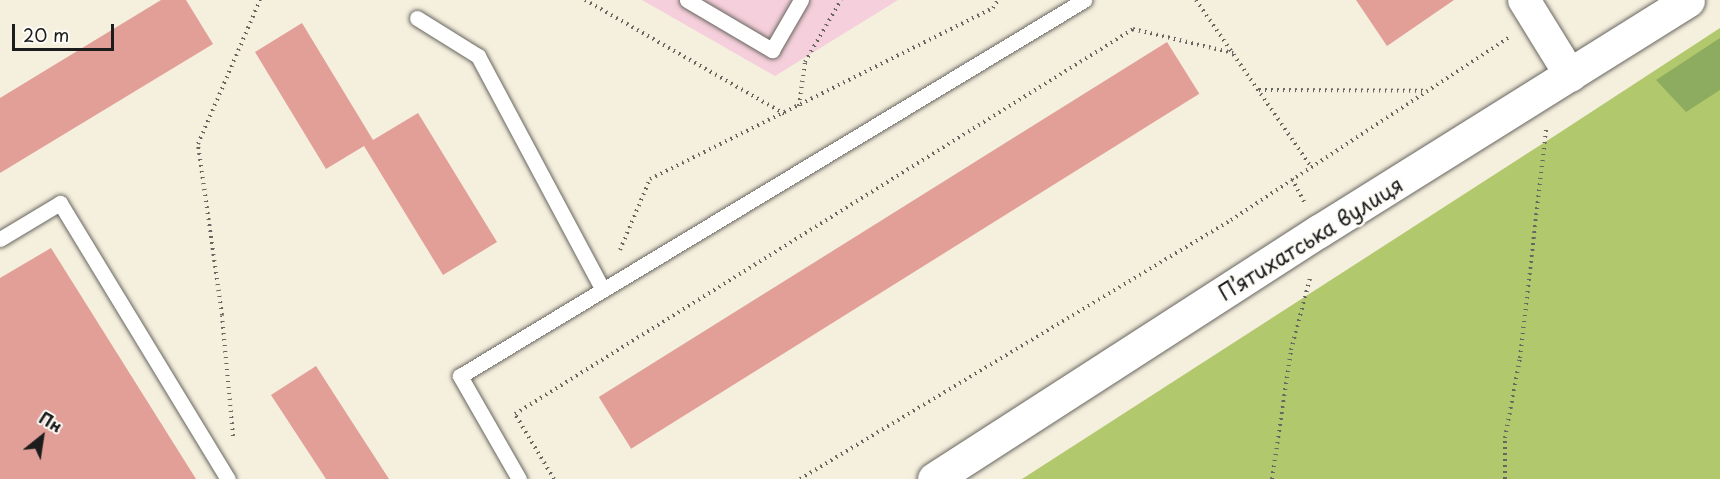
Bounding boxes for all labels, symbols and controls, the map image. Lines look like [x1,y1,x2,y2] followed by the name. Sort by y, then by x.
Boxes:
[15,12,117,50] scale bar
[23,21,69,48] text: 20 m
[1213,171,1407,305] street label: П’ятихатська вулиця
[35,405,67,438] text: Пн
[12,407,72,467] north arrow

